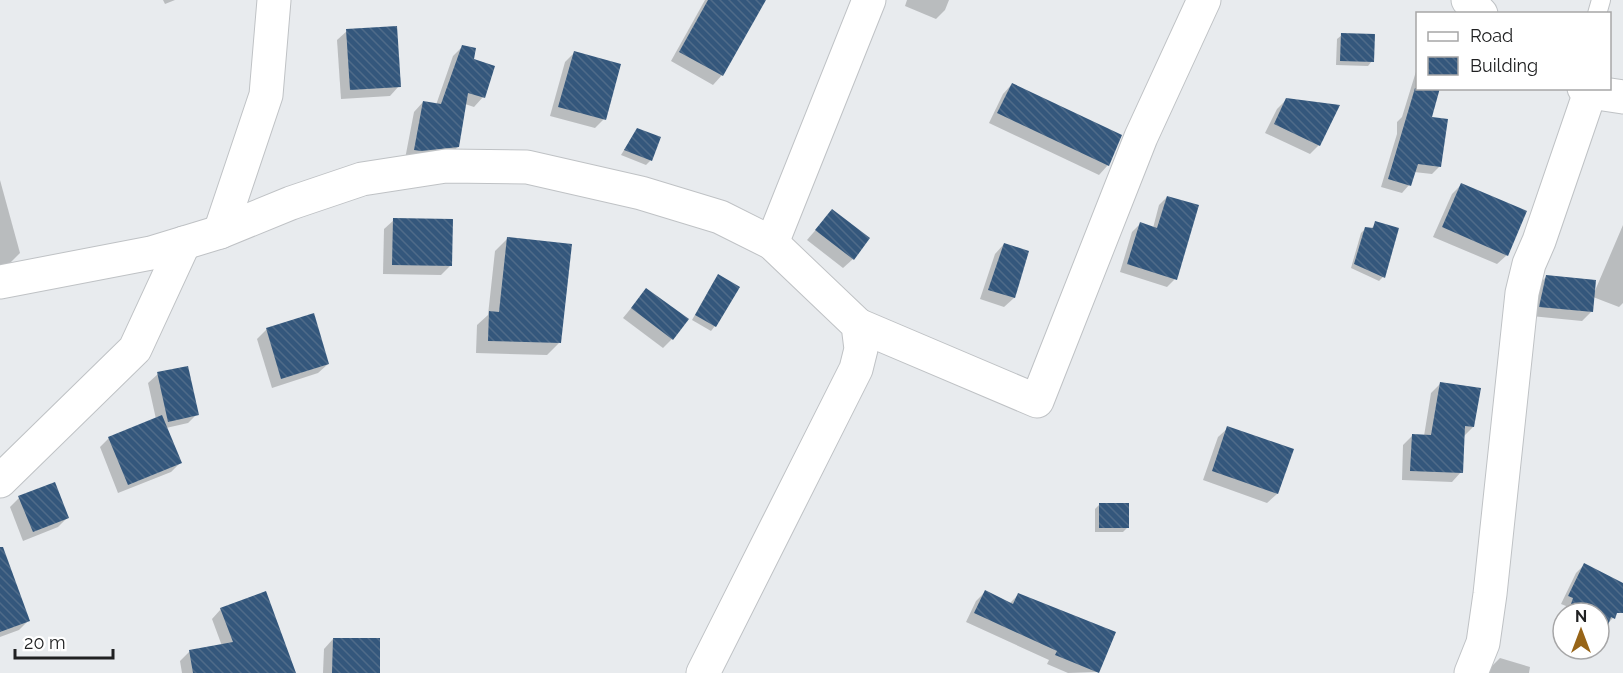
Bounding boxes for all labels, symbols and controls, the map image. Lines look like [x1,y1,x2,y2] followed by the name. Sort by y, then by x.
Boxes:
[1416,12,1611,90] legend
[1470,25,1513,46] text: Road
[1470,55,1538,76] text: Building
[1551,601,1611,661] north arrow
[1575,607,1587,626] text: N
[15,622,112,660] scale bar
[24,632,66,653] text: 20 m

